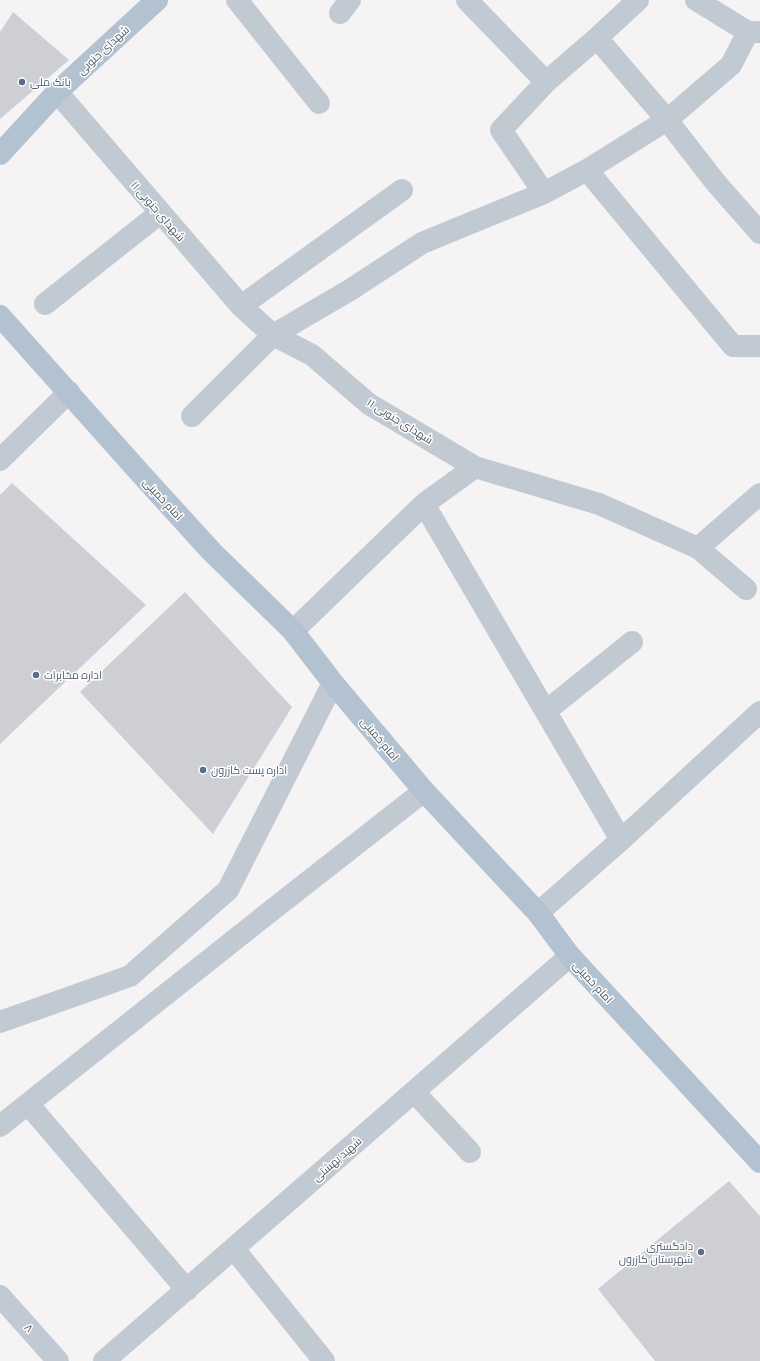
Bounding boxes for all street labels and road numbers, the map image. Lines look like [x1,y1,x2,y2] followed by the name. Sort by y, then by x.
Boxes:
[74,22,132,78] street label: شهدای جنوبی
[128,178,188,244] street label: ۱۱ شهدای جنوبی
[364,395,436,447] street label: ۱۱ شهدای جنوبی
[139,475,186,524] street label: امام خمینی
[357,714,402,764] street label: امام خمینی
[569,958,616,1007] street label: امام خمینی
[310,1134,364,1184] street label: شهید بهشتی
[21,1321,37,1335] street label: ۸

